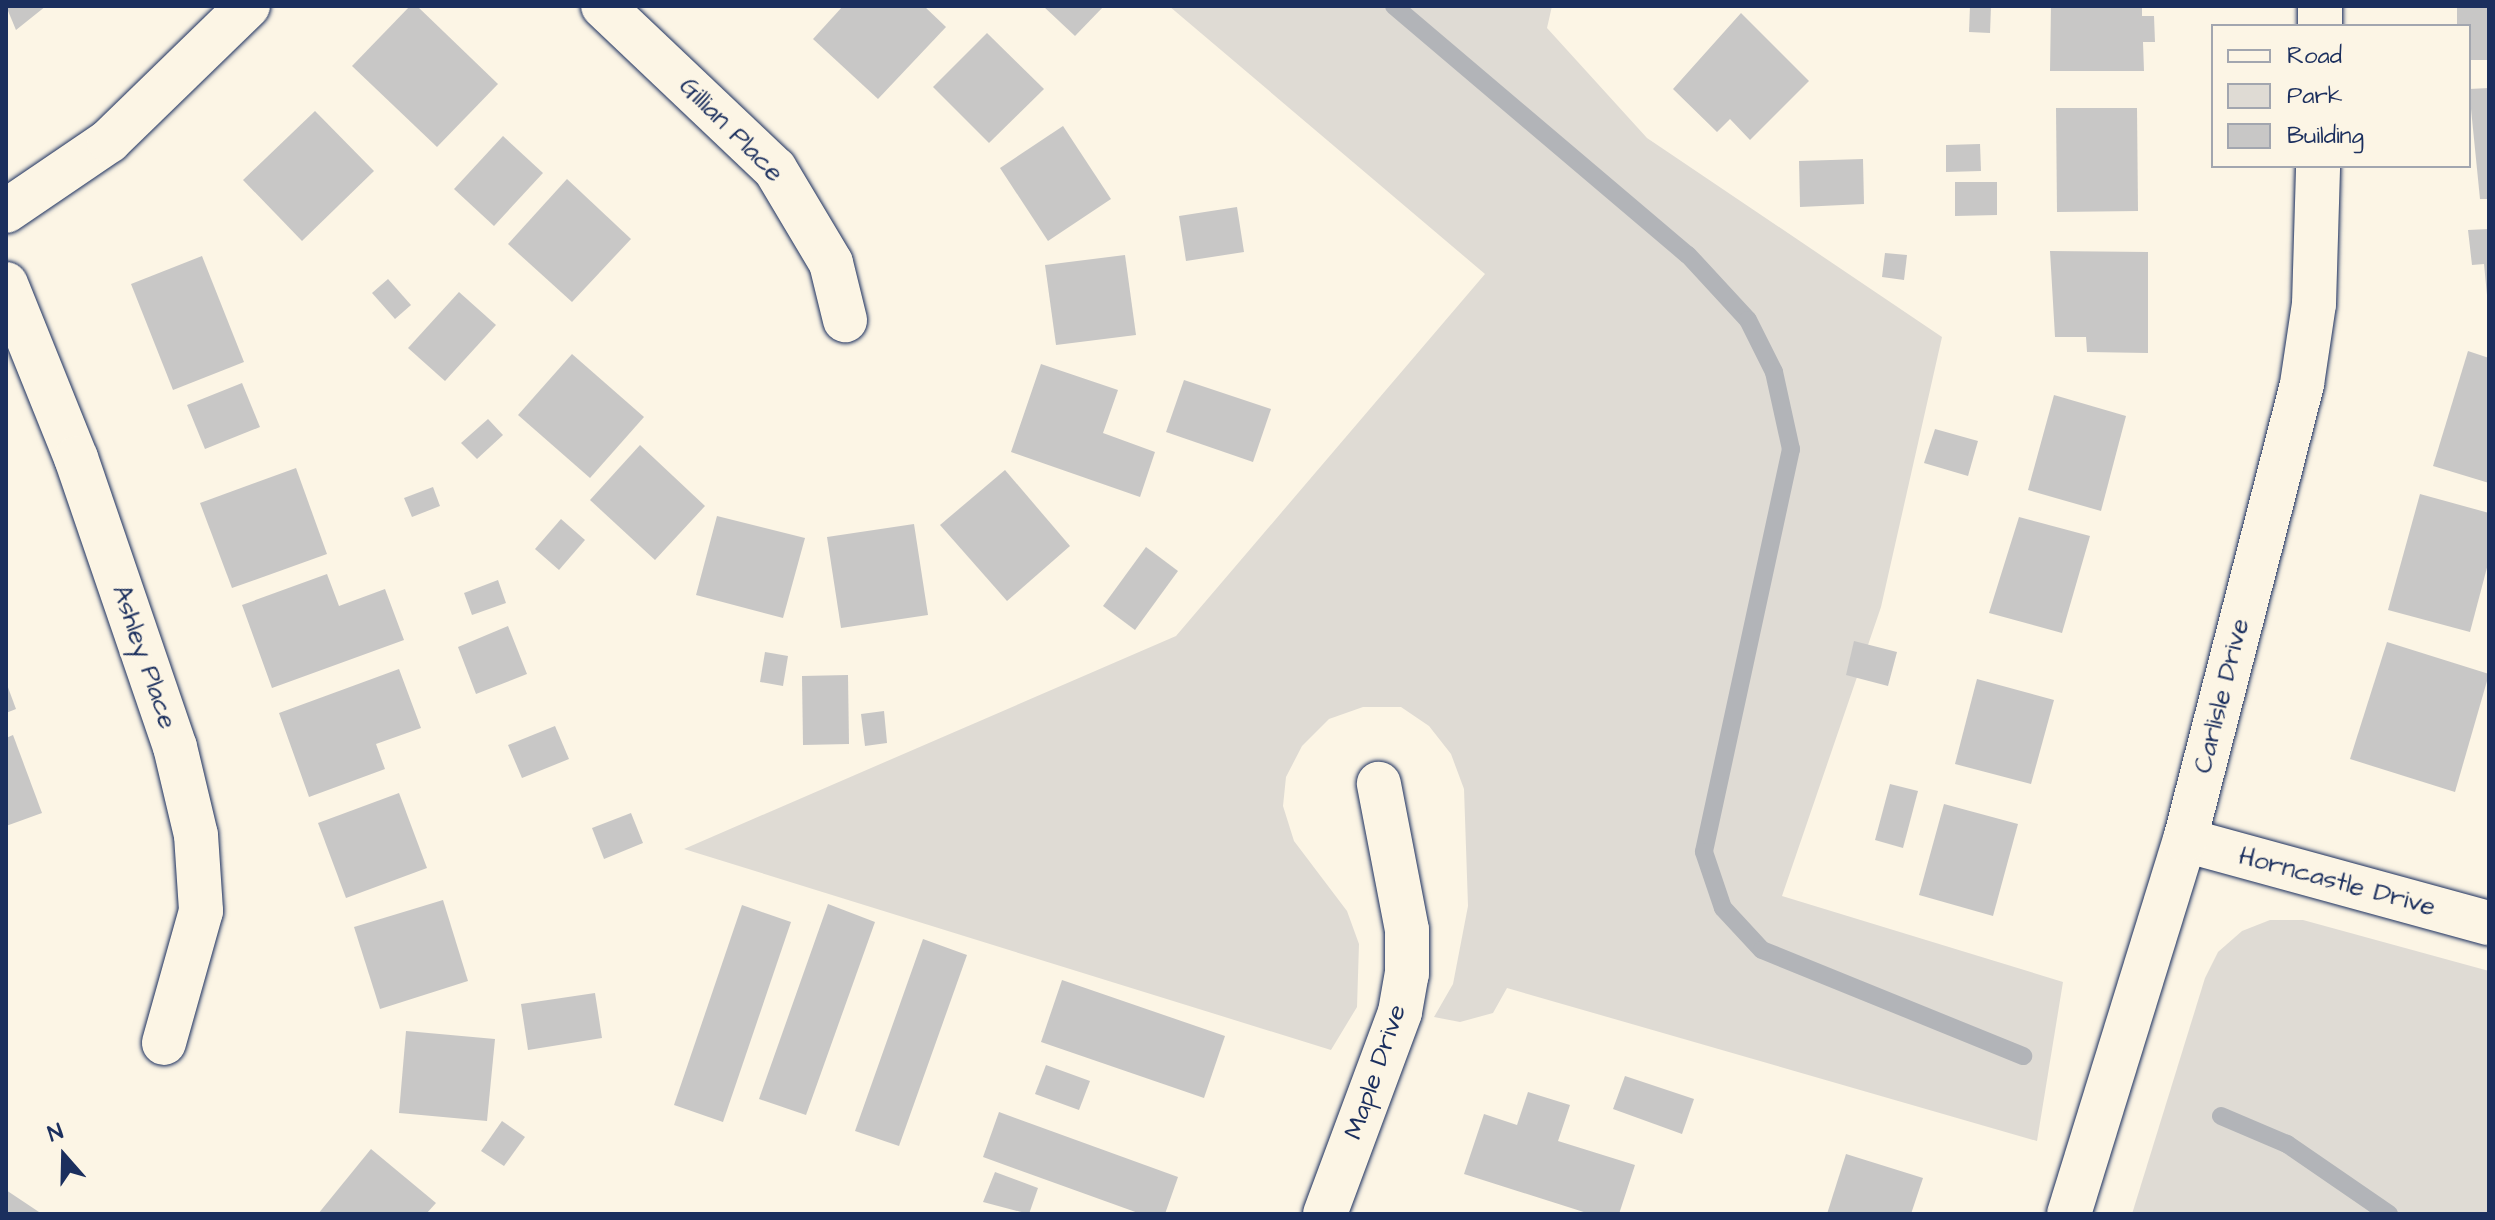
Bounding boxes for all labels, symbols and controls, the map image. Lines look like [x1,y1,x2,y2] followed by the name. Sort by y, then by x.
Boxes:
[2211,24,2471,168] legend
[2287,39,2342,73] text: Road
[672,71,790,189] street label: Gillian Place
[2287,79,2343,113] text: Park
[2287,119,2364,153] text: Building
[105,581,183,733] street label: Ashley Place
[2188,615,2256,777] street label: Carlisle Drive
[2235,841,2439,923] street label: Horncastle Drive
[1338,1001,1414,1143] street label: Maple Drive
[24,1116,104,1196] north arrow
[44,1116,67,1150] text: N

